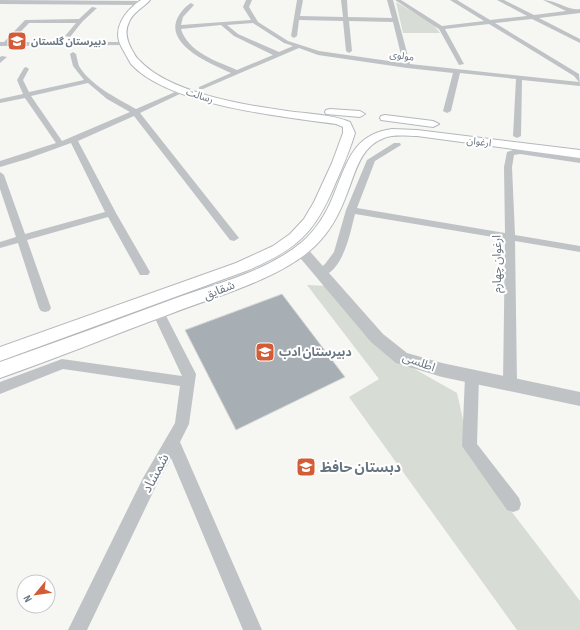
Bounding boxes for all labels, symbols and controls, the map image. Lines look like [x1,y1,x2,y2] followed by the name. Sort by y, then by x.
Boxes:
[6,30,28,52] school or university icon: دبیرستان گلستان
[31,36,106,48] place label: دبیرستان گلستان
[389,48,415,64] street label: مولوی
[185,86,215,106] street label: رسالت
[466,135,492,149] street label: ارغوان
[490,235,506,293] street label: ارغوان چهارم
[201,278,237,303] street label: شقایق
[254,341,276,363] school or university icon: دبیرستان ادب
[279,345,352,360] place label: دبیرستان ادب
[400,350,437,375] street label: اطلسی
[138,451,173,496] street label: شمشاد
[295,456,317,478] school or university icon: دبستان حافظ
[320,459,401,476] place label: دبستان حافظ
[16,574,56,614] north arrow
[21,593,35,604] text: N

